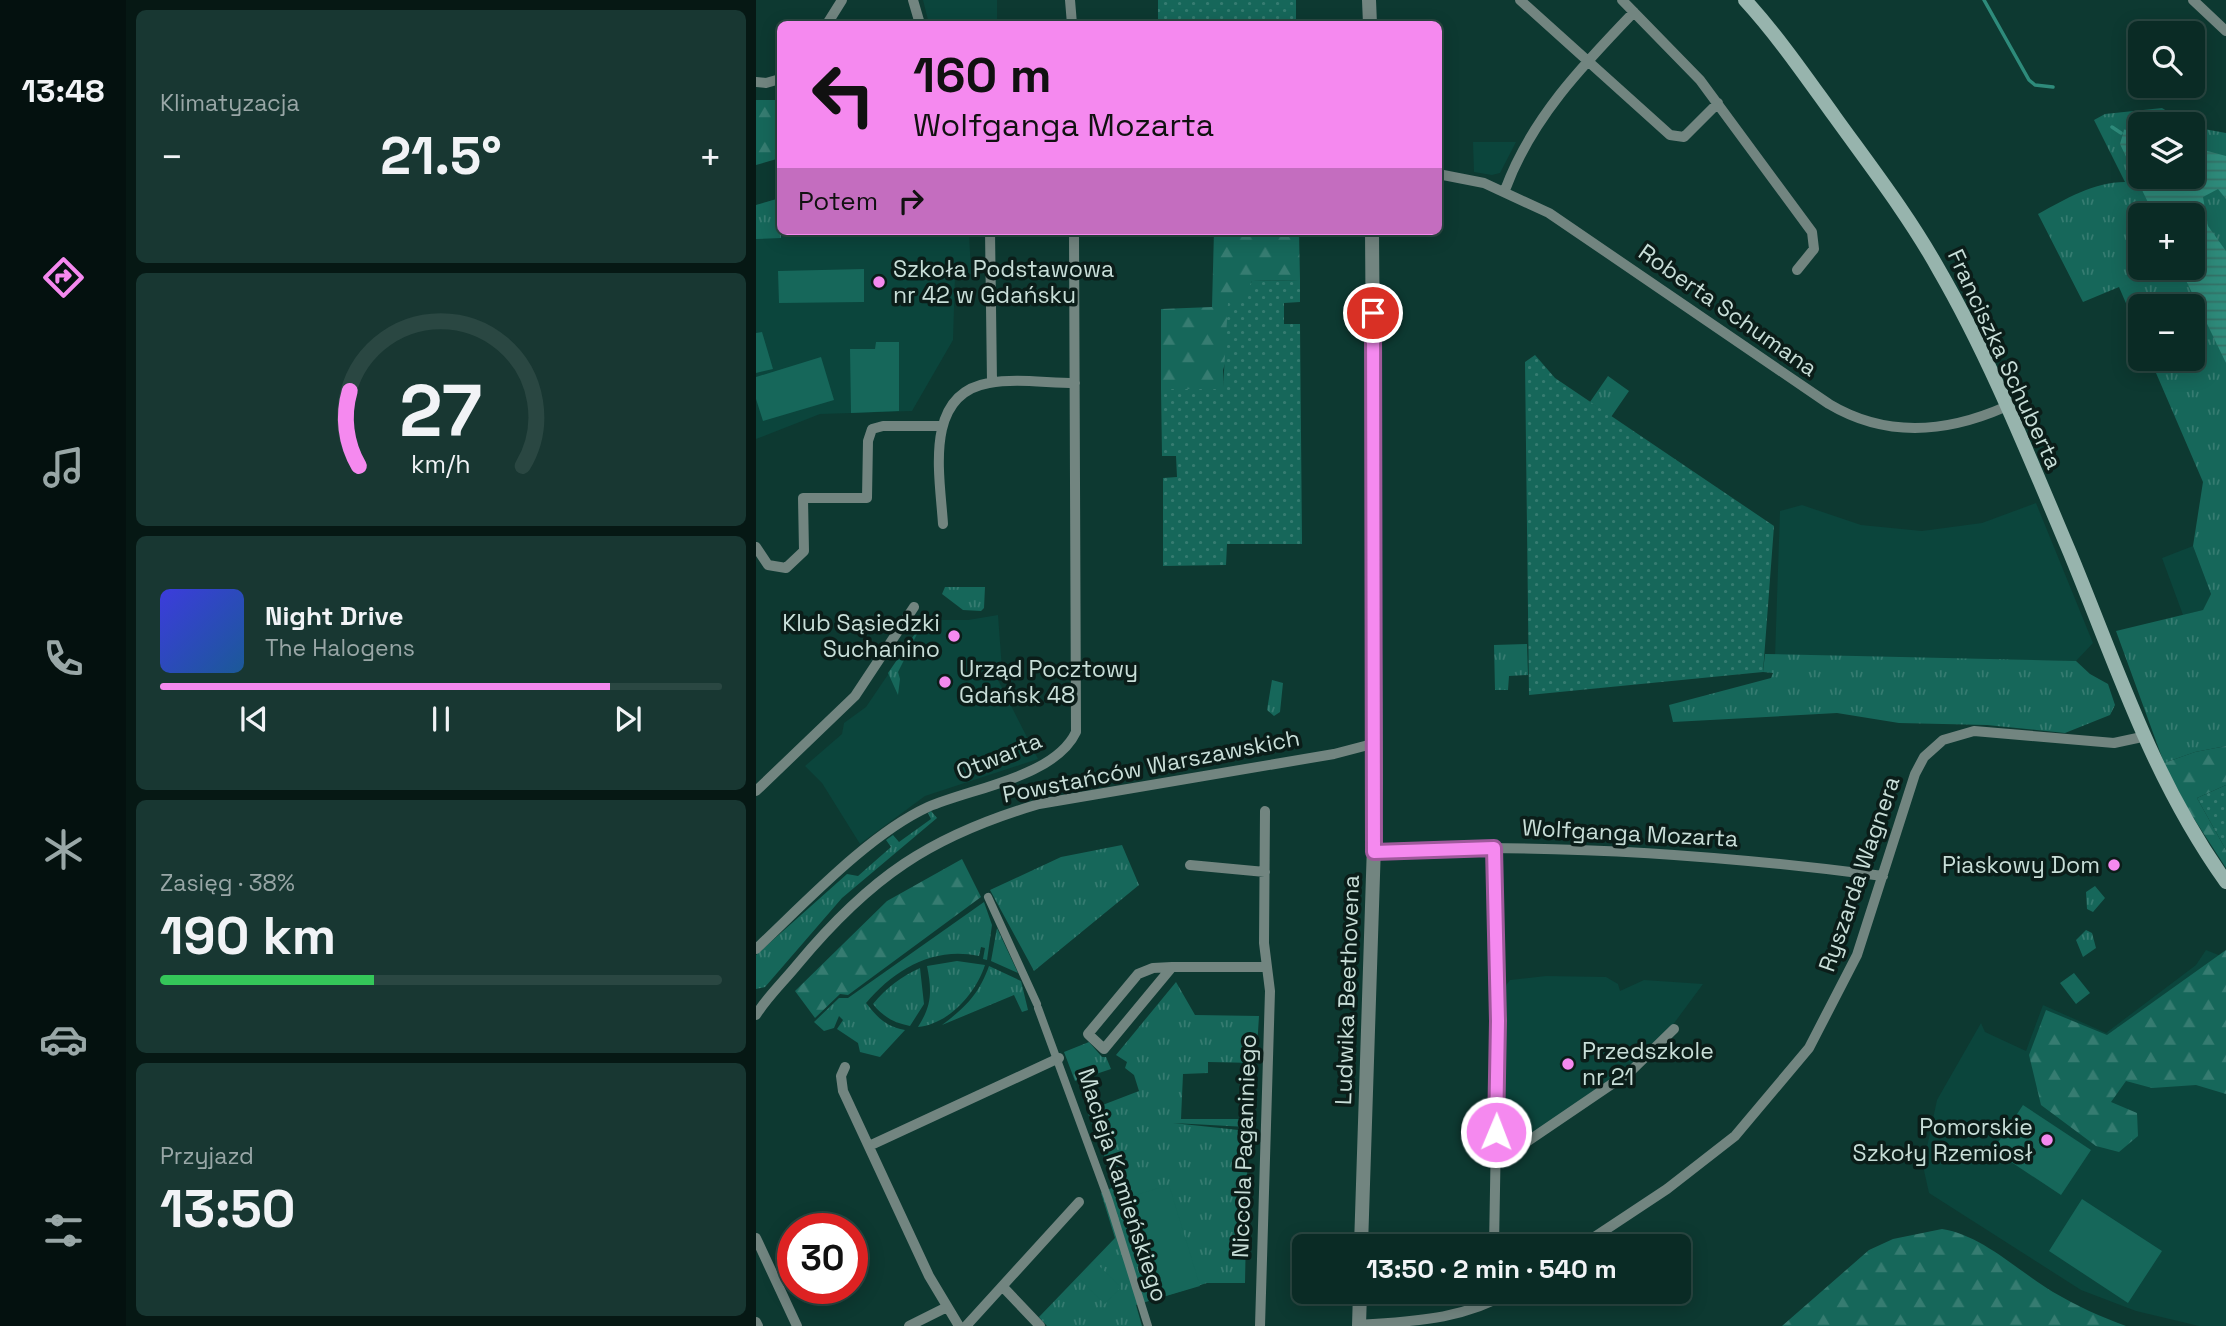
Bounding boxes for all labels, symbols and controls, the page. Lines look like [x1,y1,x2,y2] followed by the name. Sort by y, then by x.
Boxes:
[2128,21,2205,371] map controls
[2128,21,2205,98] button: search
[913,44,1051,106] text: 160 m
[798,49,889,140] icon: left
[21,71,105,111] text: 13:48
[160,88,300,118] text: Klimatyzacja
[913,105,1214,145] text: Wolfganga Mozarta
[2128,112,2205,189] button: layers
[380,123,502,189] text: 21.5°
[160,133,184,181] text: −
[698,133,722,181] text: +
[892,182,930,220] icon: right
[798,184,878,218] text: Potem
[2128,203,2205,280] button: +
[1633,237,1823,383] street label: Roberta Schumana
[1941,244,2069,474] street label: Franciszka Schuberta
[39,253,88,302] icon: directions
[893,254,1114,310] place label: Szkoła Podstawowa nr 42 w Gdańsku
[871,274,887,290] marker: Szkoła Podstawowa nr 42 w Gdańsku
[1343,283,1403,343] pin
[1354,294,1392,332] icon: arrive
[2128,294,2205,371] button: −
[400,364,482,457] text: 27
[39,443,88,492] icon: music
[411,448,471,480] text: km/h
[265,599,403,633] text: Night Drive
[782,608,940,664] place label: Klub Sąsiedzki Suchanino
[946,628,962,644] marker: Klub Sąsiedzki Suchanino
[265,633,415,663] text: The Halogens
[39,634,88,683] icon: phone
[959,654,1138,710] place label: Urząd Pocztowy Gdańsk 48
[937,674,953,690] marker: Urząd Pocztowy Gdańsk 48
[235,700,273,738] icon: previous
[422,700,460,738] icon: pause
[609,700,647,738] icon: next
[1000,722,1302,810] street label: Powstańców Warszawskich
[952,725,1046,787] street label: Otwarta
[1811,772,1907,976] street label: Ryszarda Wagnera
[1521,812,1739,854] street label: Wolfganga Mozarta
[39,825,88,874] icon: climate
[1942,850,2100,880] place label: Piaskowy Dom
[2106,857,2122,873] marker: Piaskowy Dom
[160,868,295,898] text: Zasięg · 38%
[1328,875,1366,1105] street label: Ludwika Beethovena
[160,903,336,969] text: 190 km
[39,1015,88,1064] icon: car
[1225,1034,1263,1258] street label: Niccola Paganiniego
[1582,1036,1714,1092] place label: Przedszkole nr 21
[1560,1056,1576,1072] marker: Przedszkole nr 21
[1071,1064,1175,1306] street label: Macieja Kamieńskiego
[1459,1095,1533,1169] position arrow
[1853,1112,2033,1168] place label: Pomorskie Szkoły Rzemiosł
[2039,1132,2055,1148] marker: Pomorskie Szkoły Rzemiosł
[160,1141,254,1171] text: Przyjazd
[160,1176,296,1242] text: 13:50
[39,1206,88,1255] icon: filters
[777,1213,868,1304] speed limit sign: 30
[1366,1252,1617,1286] text: 13:50 · 2 min · 540 m

